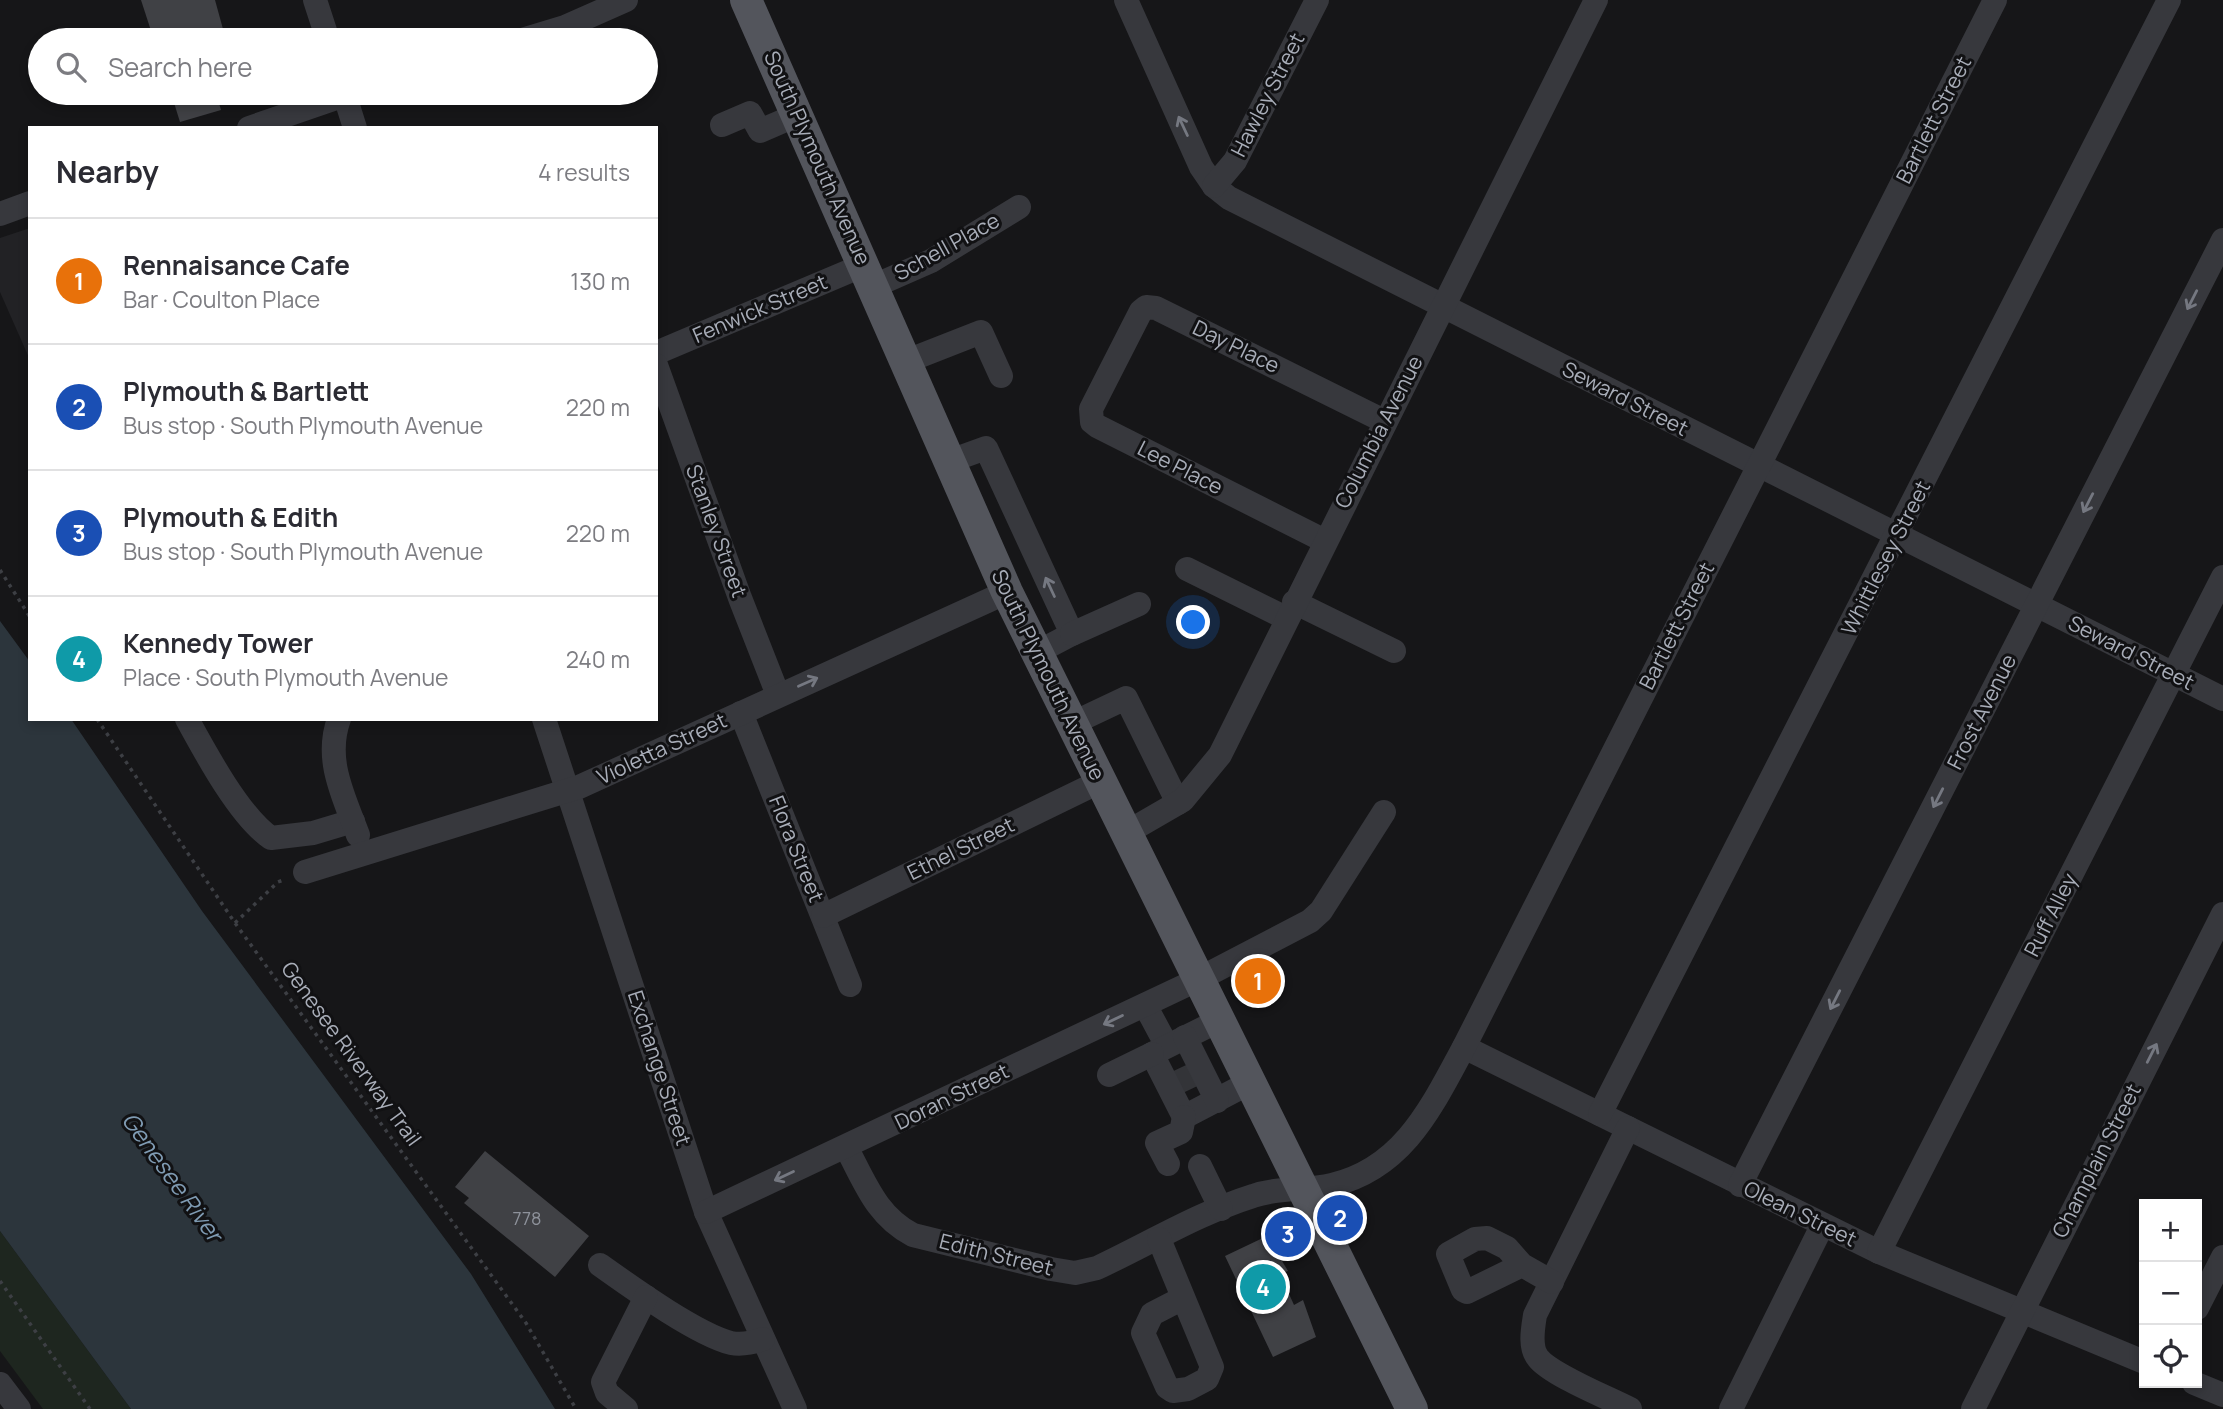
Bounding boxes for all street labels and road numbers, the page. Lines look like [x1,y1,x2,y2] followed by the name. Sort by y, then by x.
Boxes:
[1224,28,1310,161] street label: Hawley Street
[758,46,878,269] street label: South Plymouth Avenue
[1889,51,1977,188] street label: Bartlett Street
[889,206,1004,287] street label: Schell Place
[688,267,831,349] street label: Fenwick Street
[1188,313,1284,379] street label: Day Place
[1328,350,1429,513] street label: Columbia Avenue
[1558,354,1693,442] street label: Seward Street
[1133,434,1228,501] street label: Lee Place
[680,460,754,601] street label: Stanley Street
[1834,476,1936,640] street label: Whittlesey Street
[1632,557,1720,694] street label: Bartlett Street
[986,565,1112,785] street label: South Plymouth Avenue
[2064,608,2199,696] street label: Seward Street
[1940,649,2022,774] street label: Frost Avenue
[592,706,731,790] street label: Violetta Street
[763,791,831,906] street label: Flora Street
[902,810,1019,886] street label: Ethel Street
[2017,868,2083,961] street label: Ruff Alley
[275,956,428,1151] street label: Genesee Riverway Trail
[622,987,698,1149] street label: Exchange Street
[890,1056,1013,1136] street label: Doran Street
[2045,1079,2147,1242] street label: Champlain Street
[1739,1174,1861,1252] street label: Olean Street
[937,1226,1056,1282] street label: Edith Street

